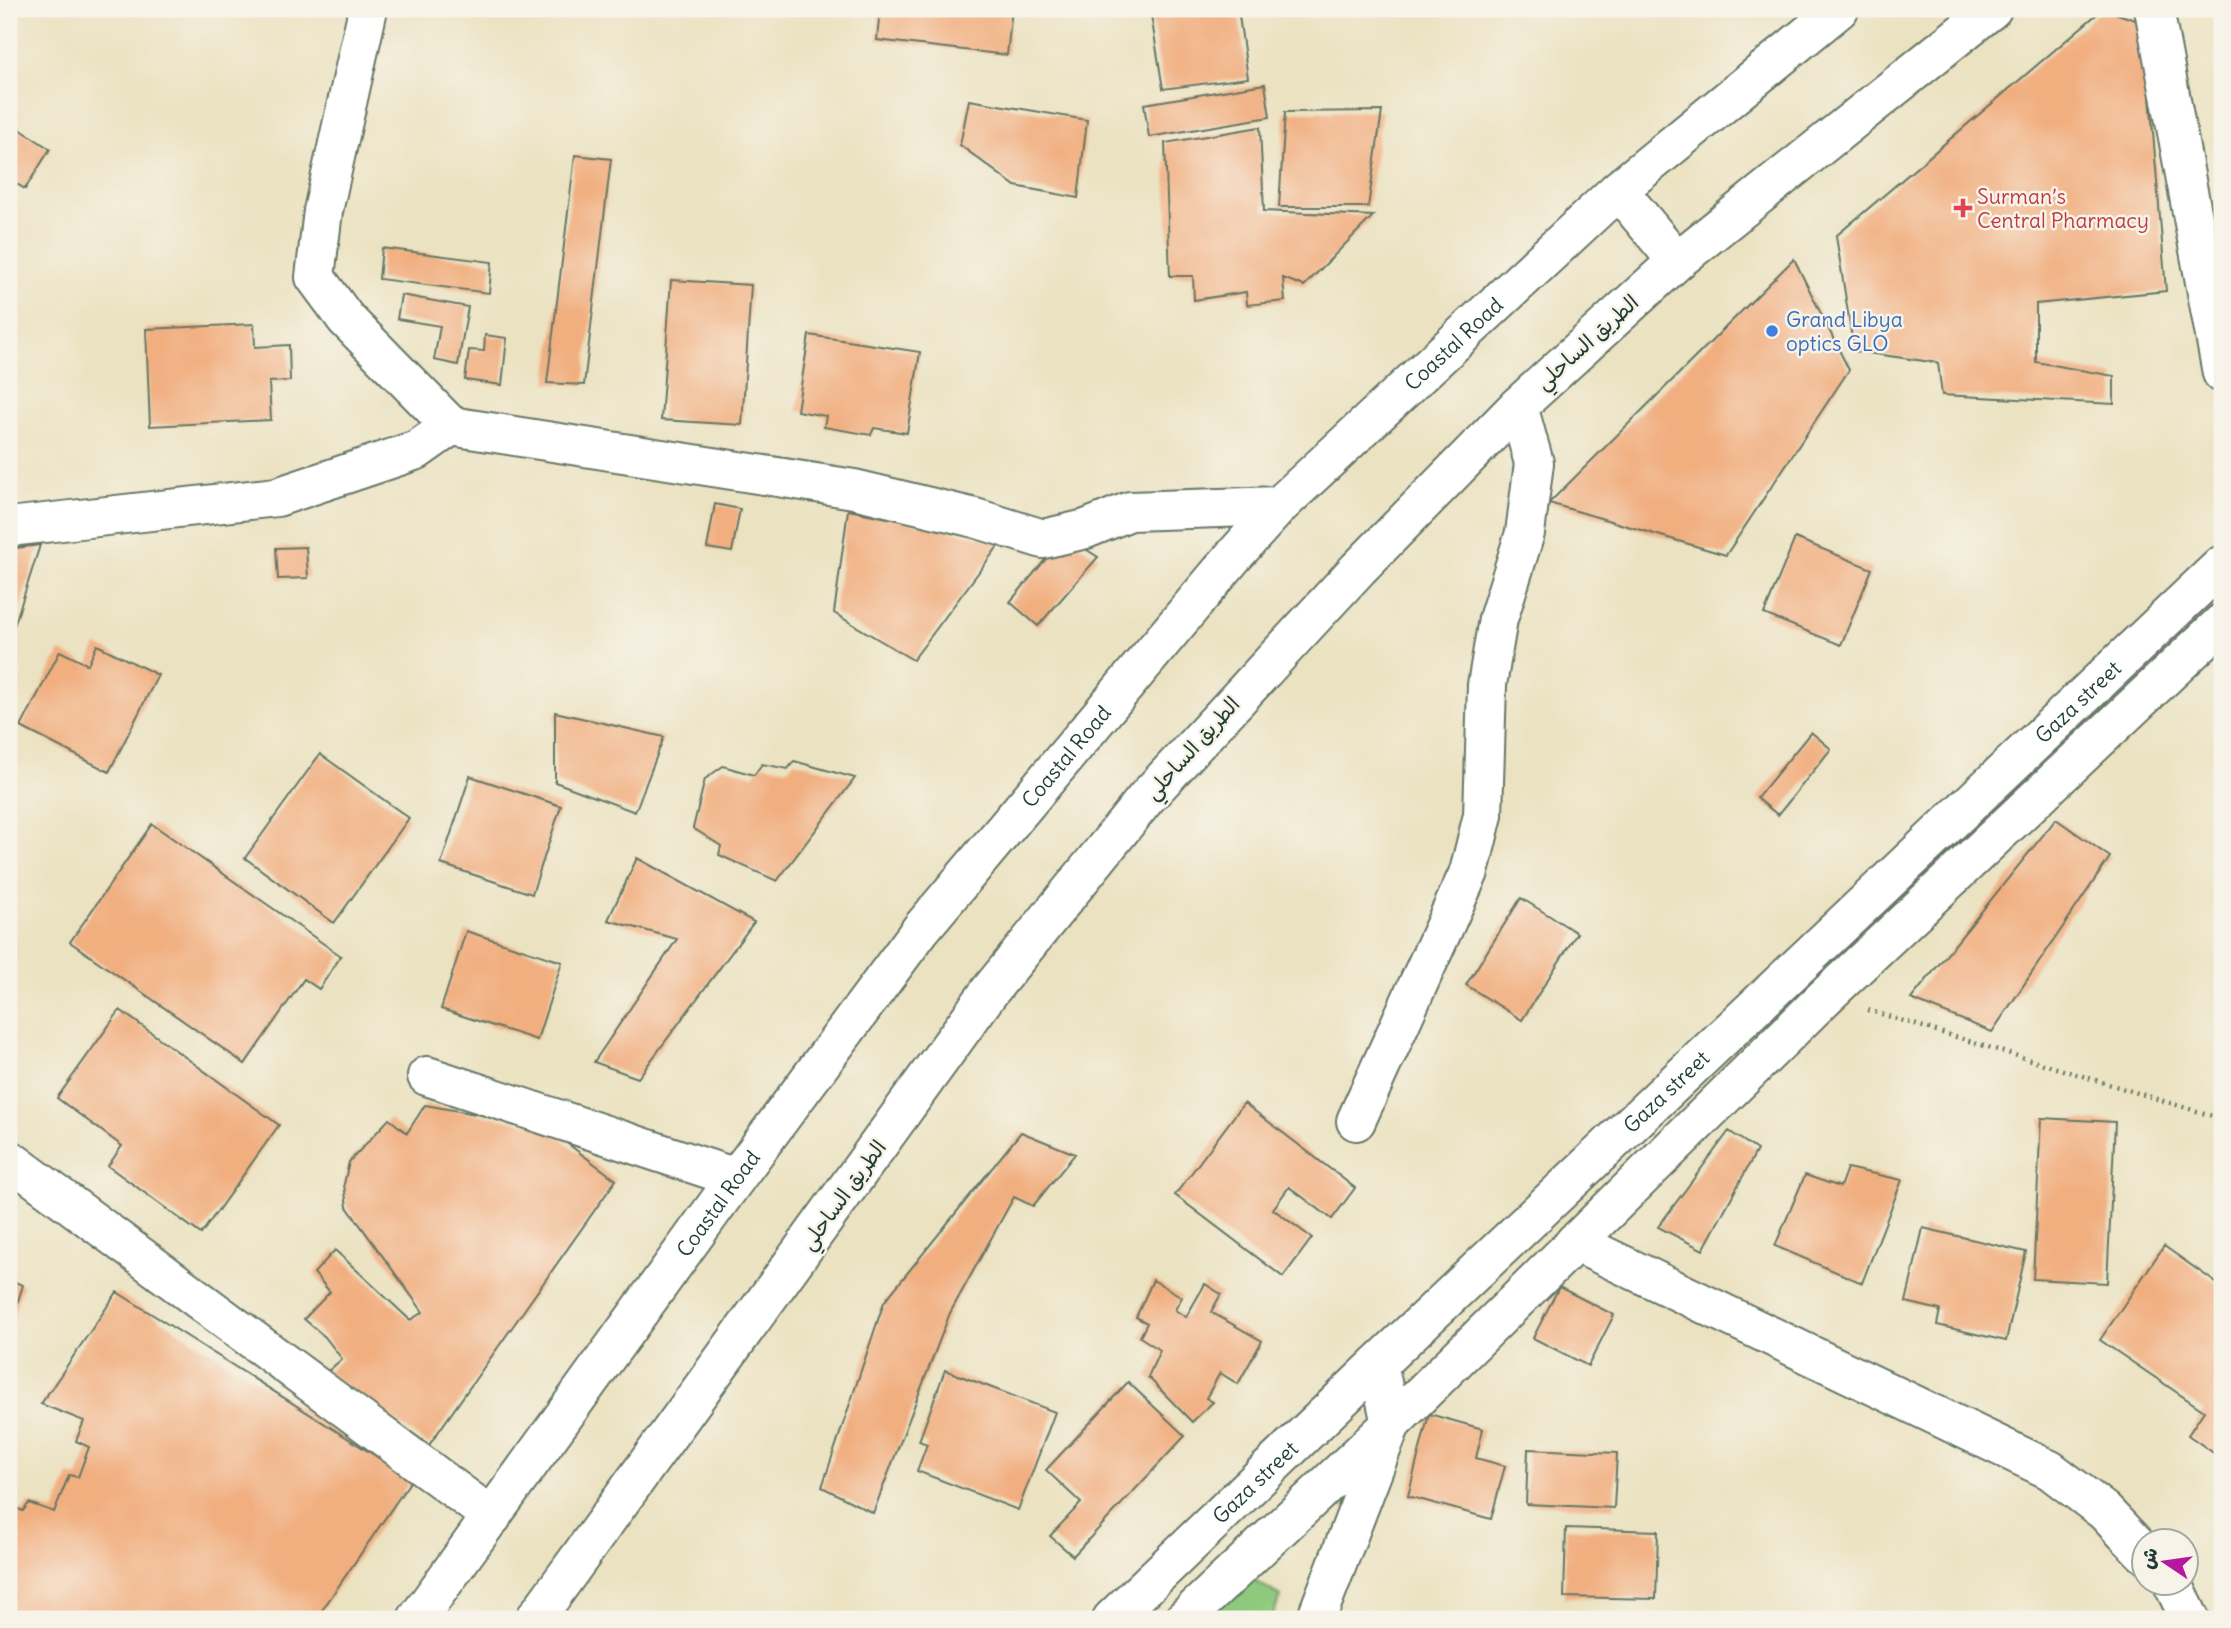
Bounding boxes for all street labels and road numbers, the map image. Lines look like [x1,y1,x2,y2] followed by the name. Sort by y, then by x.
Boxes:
[1530,289,1648,400] street label: الطريق الساحلي
[1398,291,1508,396] street label: Coastal Road
[2029,655,2126,749] street label: Gaza street
[1139,691,1250,809] street label: الطريق الساحلي
[1015,700,1116,813] street label: Coastal Road
[1617,1044,1715,1138] street label: Gaza street
[794,1135,897,1259] street label: الطريق الساحلي
[670,1145,765,1262] street label: Coastal Road
[1206,1435,1303,1529] street label: Gaza street

